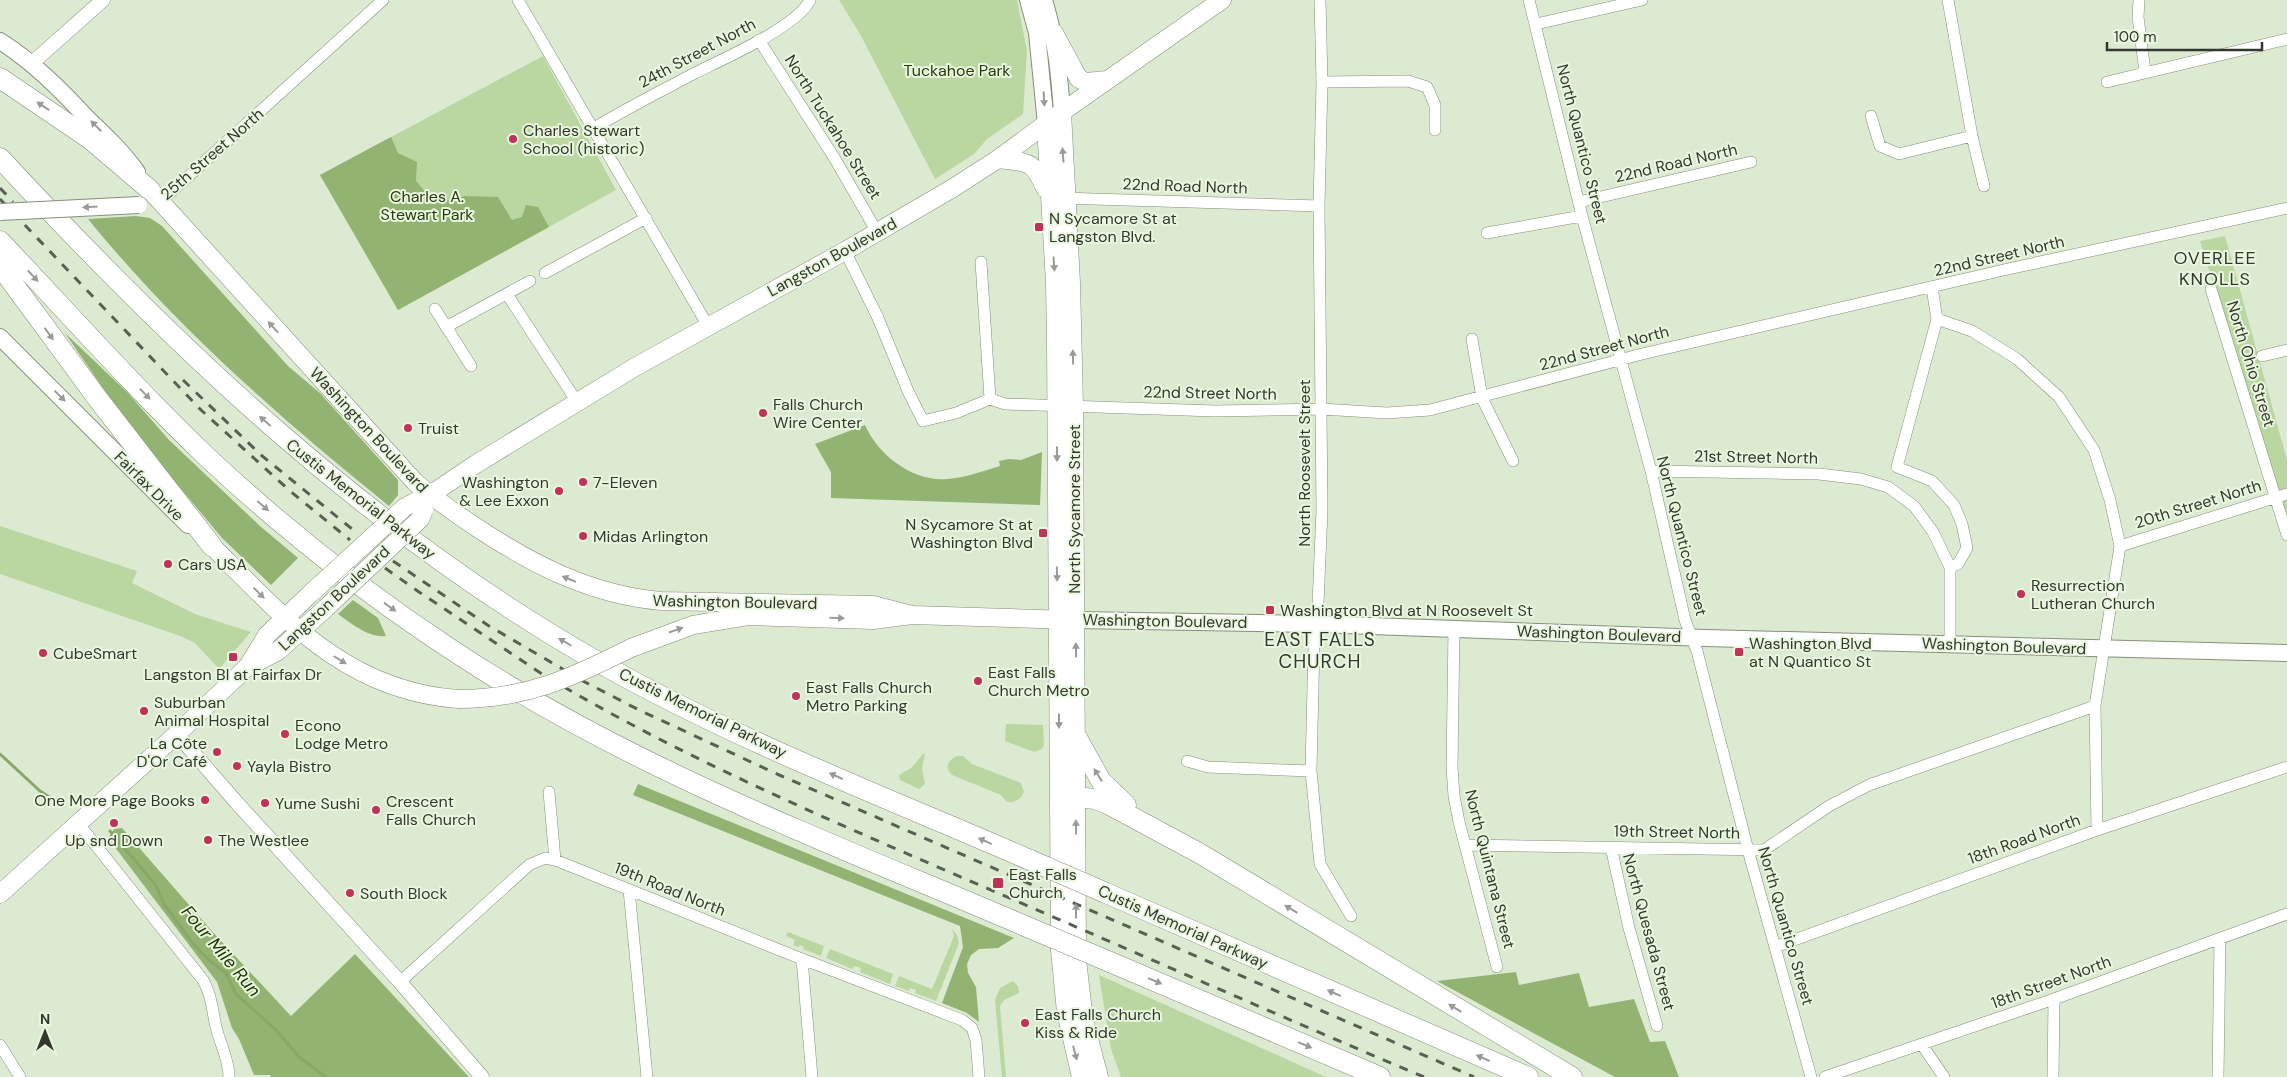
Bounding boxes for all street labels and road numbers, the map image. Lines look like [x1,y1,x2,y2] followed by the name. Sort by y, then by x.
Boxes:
[635,13,759,93] street label: 24th Street North
[780,51,886,203] street label: North Tuckahoe Street
[1552,62,1612,226] street label: North Quantico Street
[156,103,268,205] street label: 25th Street North
[1613,139,1739,187] street label: 22nd Road North
[1122,173,1248,199] street label: 22nd Road North
[764,213,900,301] street label: Langston Boulevard
[1932,231,2066,281] street label: 22nd Street North
[2222,298,2280,430] street label: North Ohio Street
[1537,321,1671,375] street label: 22nd Street North
[305,363,433,497] street label: Washington Boulevard
[1294,379,1315,547] street label: North Roosevelt Street
[1143,381,1277,405] street label: 22nd Street North
[1064,424,1085,594] street label: North Sycamore Street
[282,434,440,564] street label: Custis Memorial Parkway
[1694,445,1818,469] street label: 21st Street North
[110,447,188,525] street label: Fairfax Drive
[1652,454,1712,618] street label: North Quantico Street
[2132,475,2264,533] street label: 20th Street North
[274,541,394,655] street label: Langston Boulevard
[653,590,817,614] street label: Washington Boulevard
[1083,609,1247,633] street label: Washington Boulevard
[1516,621,1682,647] street label: Washington Boulevard
[1921,633,2087,659] street label: Washington Boulevard
[616,663,790,763] street label: Custis Memorial Parkway
[1460,787,1520,951] street label: North Quintana Street
[1965,809,2083,869] street label: 18th Road North
[1614,820,1740,844] street label: 19th Street North
[1753,844,1819,1008] street label: North Quantico Street
[1618,851,1680,1013] street label: North Quesada Street
[611,857,729,921] street label: 19th Road North
[1095,880,1271,974] street label: Custis Memorial Parkway
[1988,951,2114,1013] street label: 18th Street North

